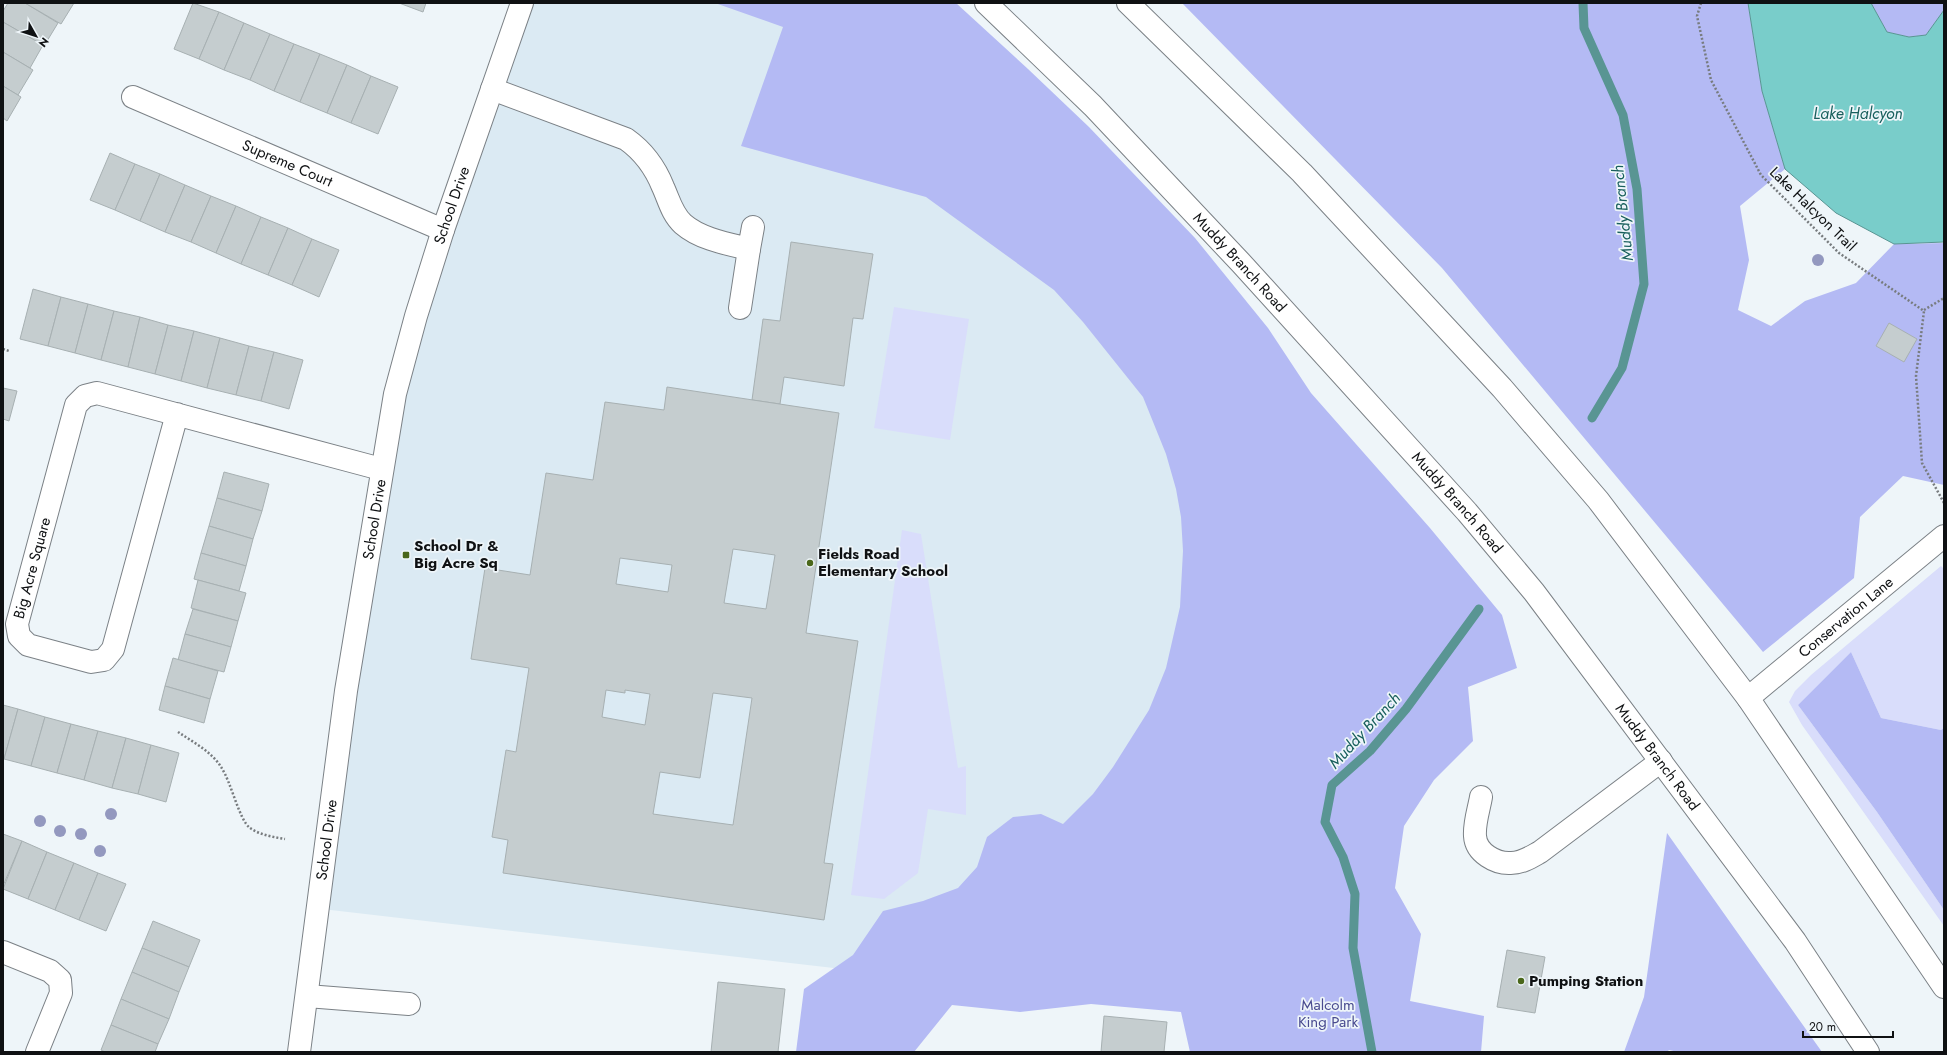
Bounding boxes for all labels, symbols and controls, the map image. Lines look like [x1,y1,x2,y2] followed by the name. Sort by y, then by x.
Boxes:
[16,16,56,56] north arrow
[35,34,53,51] text: N
[1813,102,1903,125] water label: Lake Halcyon
[239,134,336,193] street label: Supreme Court
[1765,162,1861,256] street label: Lake Halcyon Trail
[428,163,475,247] street label: School Drive
[1606,164,1639,262] water label: Muddy Branch
[1188,208,1292,317] street label: Muddy Branch Road
[1406,447,1508,558] street label: Muddy Branch Road
[357,477,392,561] street label: School Drive
[8,515,56,621] street label: Big Acre Square
[414,535,499,574] place label: School Dr & Big Acre Sq
[818,543,948,582] place label: Fields Road Elementary School
[401,550,411,560] marker: School Dr & Big Acre Sq
[805,558,815,568] marker: Fields Road Elementary School
[1794,571,1898,663] street label: Conservation Lane
[1323,687,1406,774] water label: Muddy Branch
[1610,699,1705,815] street label: Muddy Branch Road
[310,798,343,881] street label: School Drive
[1529,970,1643,992] place label: Pumping Station
[1516,976,1526,986] marker: Pumping Station
[1298,994,1358,1033] park label: Malcolm King Park
[1803,1013,1893,1039] scale bar
[1809,1018,1836,1036] text: 20 m

